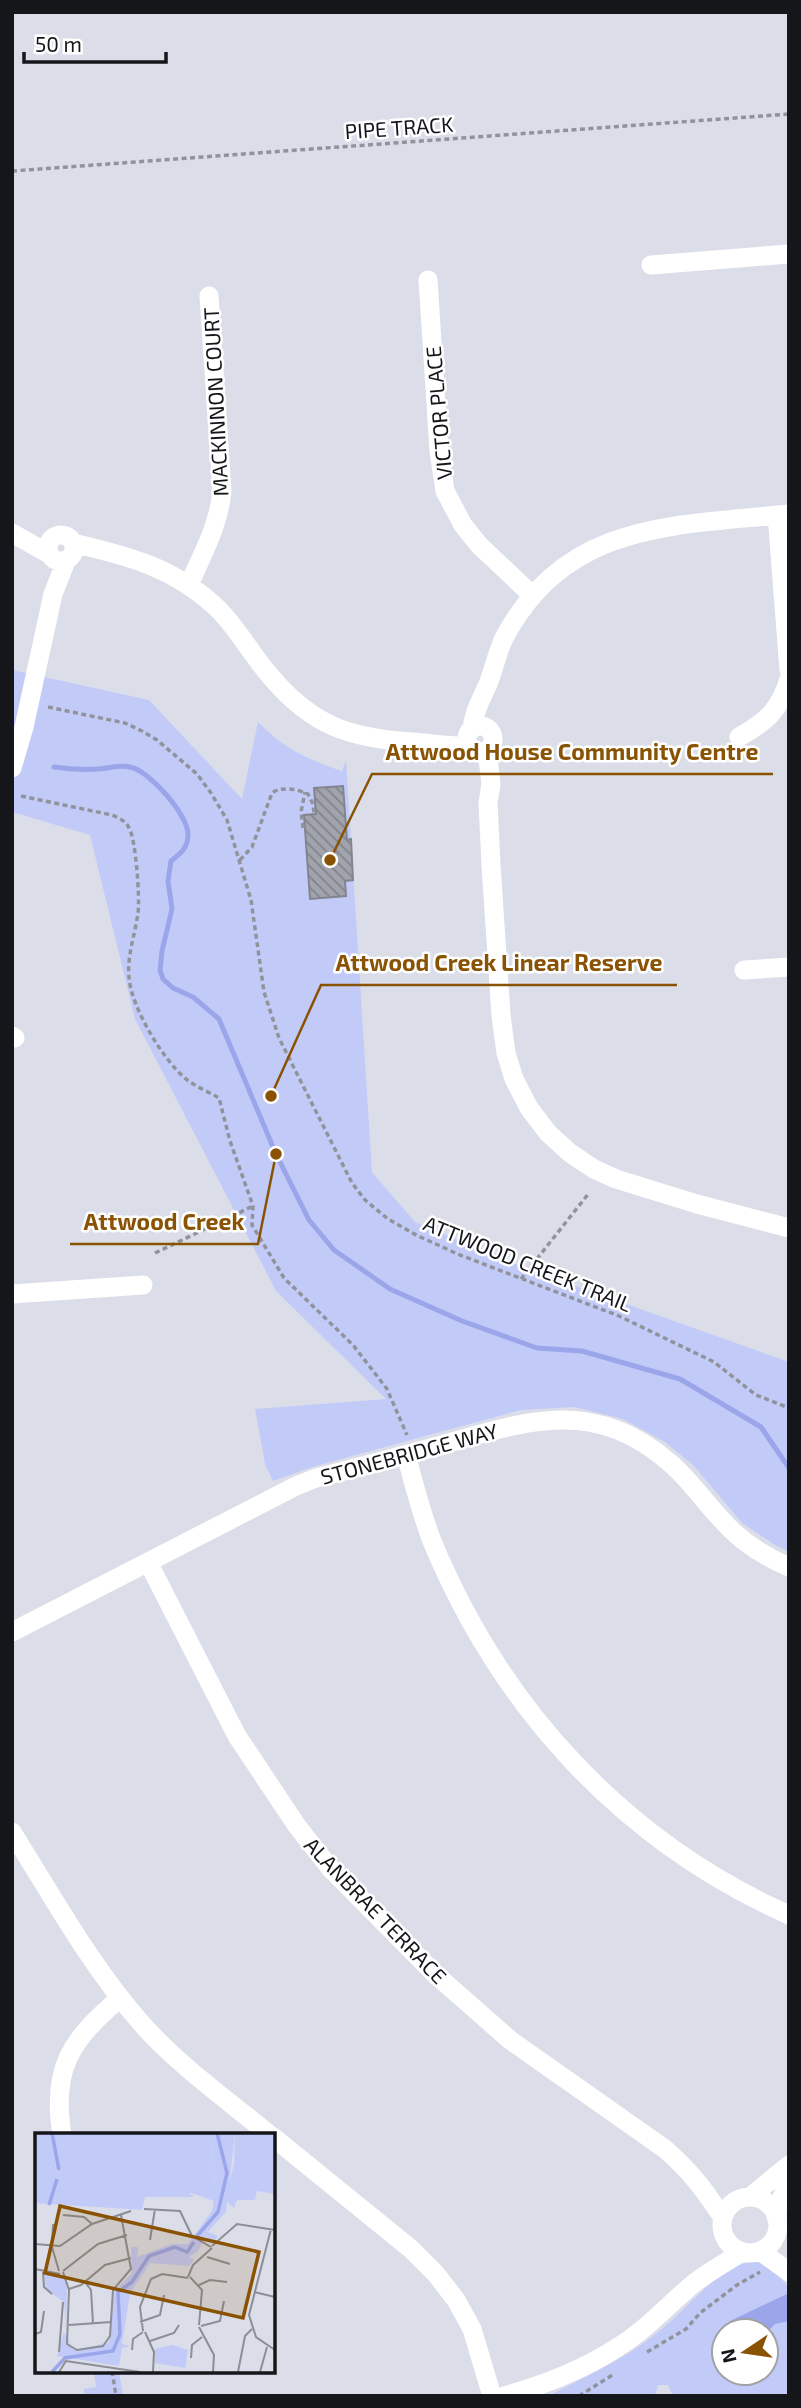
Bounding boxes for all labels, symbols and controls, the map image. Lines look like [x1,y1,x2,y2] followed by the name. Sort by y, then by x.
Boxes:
[24,21,166,65] scale bar
[35,31,82,56] text: 50 m
[344,111,455,143] street label: PIPE TRACK
[198,307,232,497] street label: MACKINNON COURT
[420,345,456,481] street label: VICTOR PLACE
[372,730,773,774] callout: Attwood House Community Centre
[386,737,758,765] text: Attwood House Community Centre
[321,941,677,985] callout: Attwood Creek Linear Reserve
[335,948,663,976] text: Attwood Creek Linear Reserve
[70,1200,258,1244] callout: Attwood Creek
[84,1207,245,1235] text: Attwood Creek
[420,1210,636,1316] street label: ATTWOOD CREEK TRAIL
[318,1417,500,1489] street label: STONEBRIDGE WAY
[300,1832,452,1988] street label: ALANBRAE TERRACE
[35,2133,275,2373] inset map
[710,2317,780,2387] north arrow
[715,2347,741,2365] text: N

